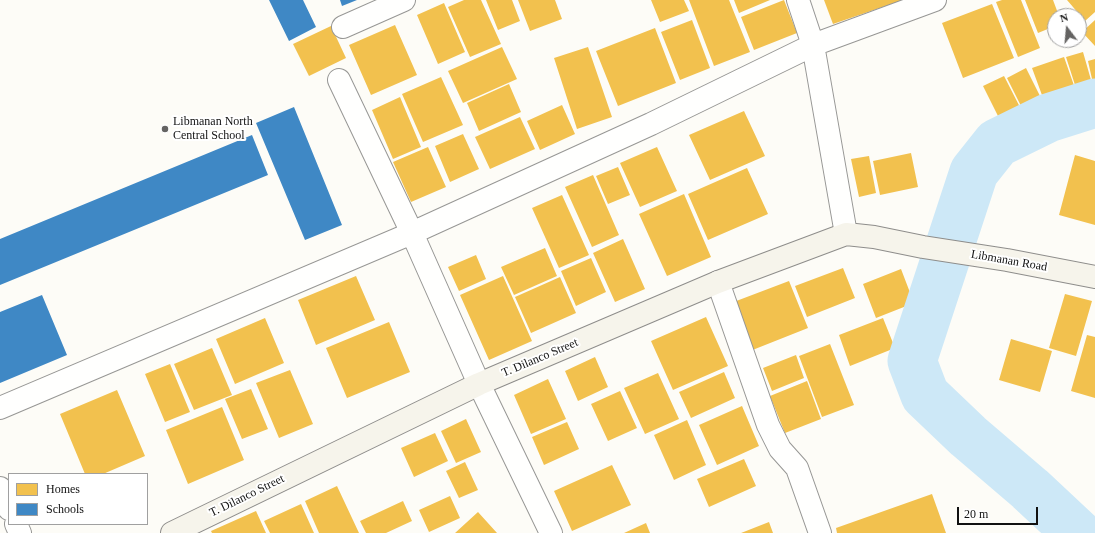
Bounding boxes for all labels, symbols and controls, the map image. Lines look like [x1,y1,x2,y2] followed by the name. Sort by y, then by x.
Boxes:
[1047,8,1087,48] north arrow
[1058,11,1069,24] text: N
[173,115,253,143] place label: Libmanan North Central School
[160,124,170,134] marker: Libmanan North Central School
[970,247,1048,275] street label: Libmanan Road
[500,335,580,381] street label: T. Dilanco Street
[207,472,287,520] street label: T. Dilanco Street
[8,473,148,525] legend
[46,482,80,496] text: Homes
[959,499,1040,525] scale bar
[46,502,84,516] text: Schools
[964,507,988,521] text: 20 m

